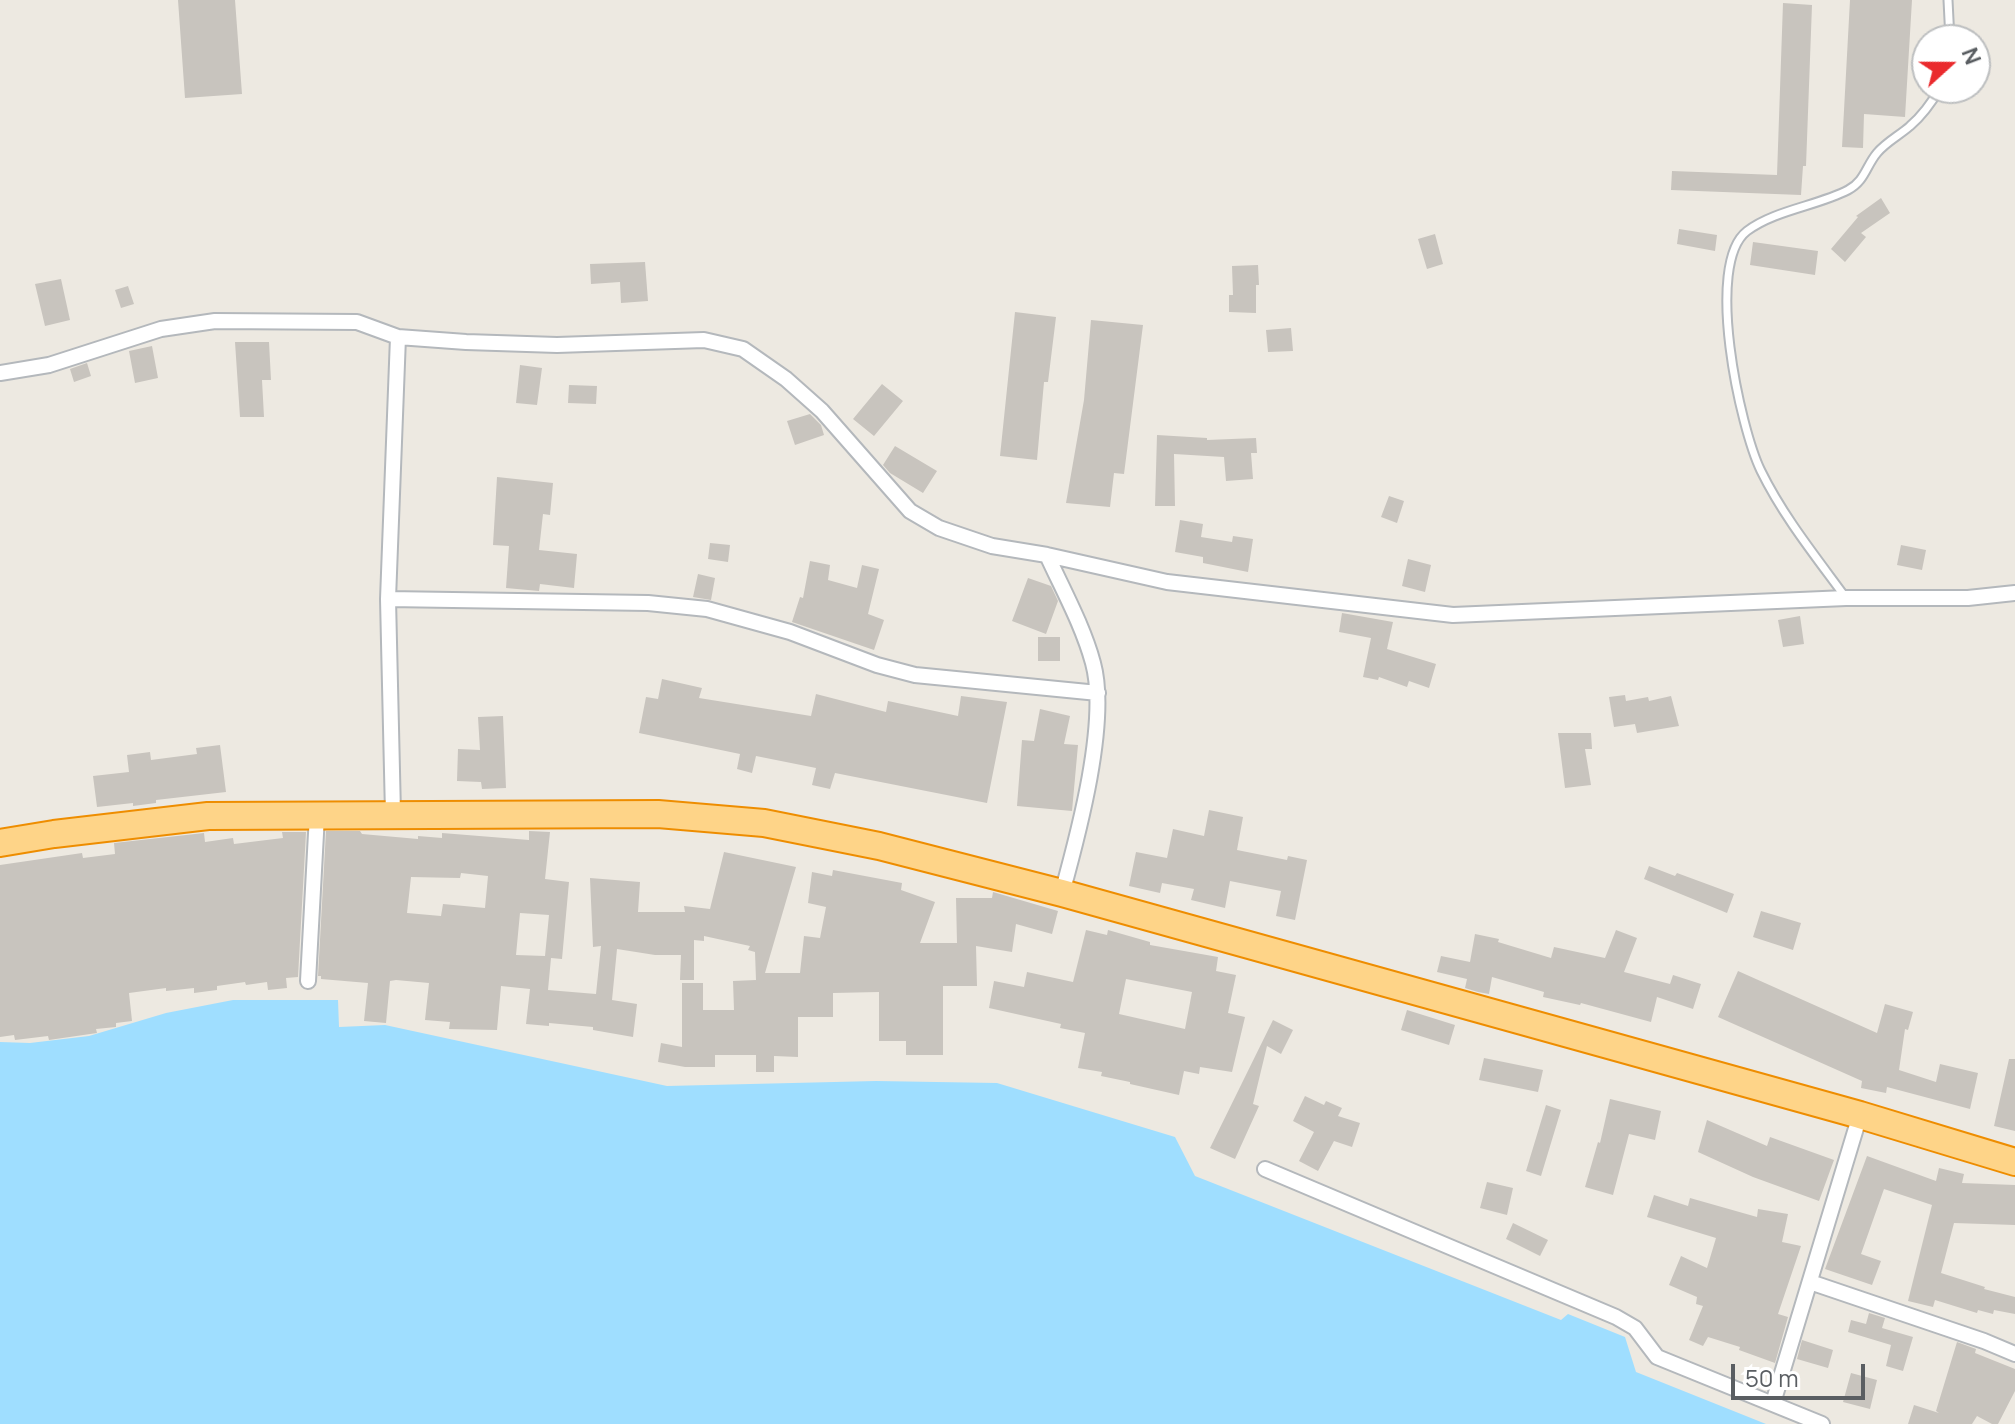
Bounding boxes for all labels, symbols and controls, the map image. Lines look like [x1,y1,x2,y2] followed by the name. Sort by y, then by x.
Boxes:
[1911,24,1991,104] north arrow
[1955,43,1988,69] text: N
[1735,1348,1869,1398] scale bar
[1745,1361,1799,1394] text: 50 m

